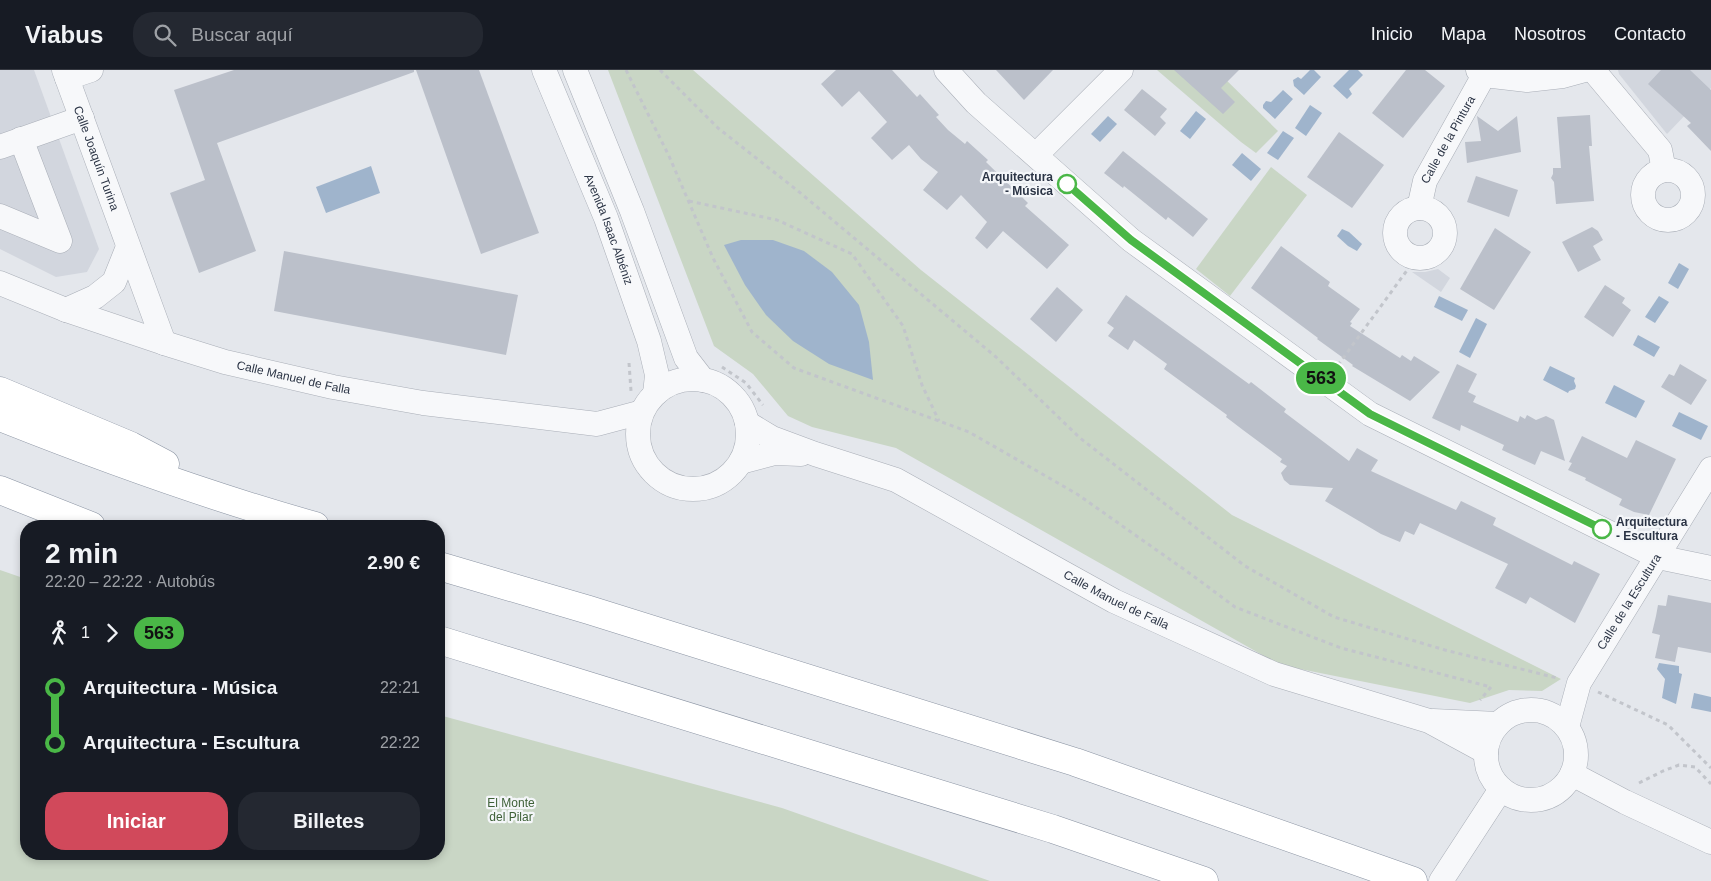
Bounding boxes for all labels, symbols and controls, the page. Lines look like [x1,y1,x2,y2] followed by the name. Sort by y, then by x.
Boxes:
[133,12,483,57] search box
[25,21,103,48] text: Viabus
[151,21,179,49] icon: search
[191,24,293,45] text: Buscar aquí
[1371,24,1413,44] text: Inicio
[1441,24,1486,44] text: Mapa
[1514,24,1586,44] text: Nosotros
[1614,24,1686,44] text: Contacto
[1418,93,1478,186] street label: Calle de la Pintura
[71,104,122,213] street label: Calle Joaquín Turina
[982,170,1053,198] place label: Arquitectura - Música
[581,172,636,287] street label: Avenida Isaac Albéniz
[1057,174,1077,194] marker: Arquitectura - Música
[235,358,352,397] street label: Calle Manuel de Falla
[1292,362,1350,394] line badge: 563
[1306,368,1336,388] text: 563
[1616,515,1688,543] place label: Arquitectura - Escultura
[1592,519,1612,539] marker: Arquitectura - Escultura
[45,538,118,569] text: 2 min
[1594,551,1664,652] street label: Calle de la Escultura
[367,552,420,573] text: 2.90 €
[1061,567,1172,632] street label: Calle Manuel de Falla
[45,573,215,590] text: 22:20 – 22:22 · Autobús
[45,619,73,647] icon: walk
[98,619,126,647] icon: forward
[144,623,174,643] text: 563
[81,624,90,641] text: 1
[83,677,277,698] text: Arquitectura - Música
[380,679,420,696] text: 22:21
[83,732,299,753] text: Arquitectura - Escultura
[380,734,420,751] text: 22:22
[45,792,228,850] button: Iniciar
[238,792,420,850] button: Billetes
[487,796,535,824] park label: El Monte del Pilar

